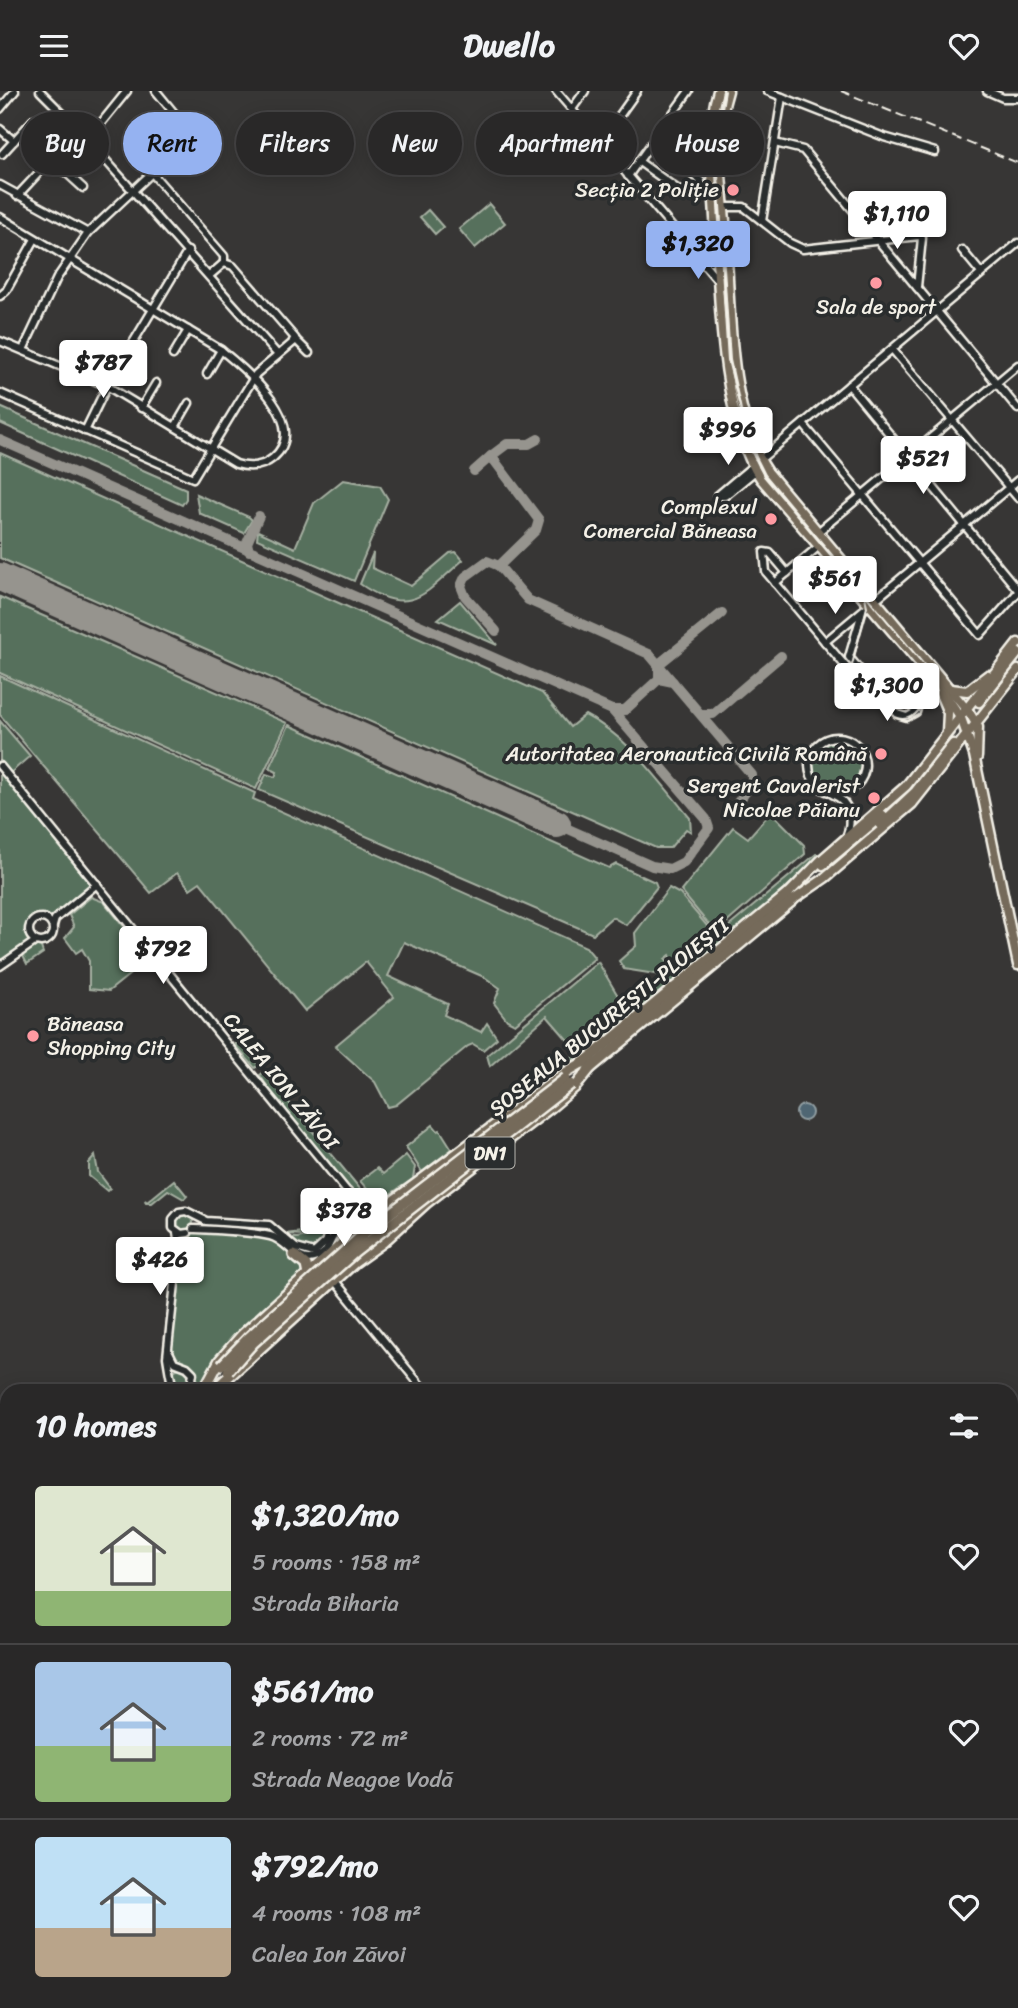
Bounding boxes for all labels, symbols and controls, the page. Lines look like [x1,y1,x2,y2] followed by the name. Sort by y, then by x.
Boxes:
[463,17,555,74] text: Dwello
[35,27,73,65] icon: menu
[945,27,983,65] icon: heart
[21,112,109,175] chip: Buy
[123,112,222,175] chip: Rent
[236,112,354,175] chip: Filters
[368,112,462,175] chip: New
[476,112,637,175] chip: Apartment
[651,112,764,175] chip: House
[575,171,719,209] place label: Secția 2 Poliție
[725,182,741,198] marker: Secția 2 Poliție
[840,191,954,251] pin: $1,110
[864,193,930,234] text: $1,110
[641,221,755,281] pin: $1,320
[662,223,734,264] text: $1,320
[868,275,884,291] marker: Sala de sport
[816,288,937,326] place label: Sala de sport
[62,341,144,400] pin: $787
[75,342,131,383] text: $787
[687,407,769,467] pin: $996
[700,409,756,450] text: $996
[882,437,964,496] pin: $521
[897,438,949,479] text: $521
[584,488,758,550] place label: Complexul Comercial Băneasa
[763,511,779,527] marker: Complexul Comercial Băneasa
[794,557,876,616] pin: $561
[809,558,861,599] text: $561
[830,663,944,723] pin: $1,300
[850,665,924,706] text: $1,300
[505,735,868,773] place label: Autoritatea Aeronautică Civilă Română
[873,746,889,762] marker: Autoritatea Aeronautică Civilă Română
[687,767,862,829] place label: Sergent Cavalerist Nicolae Păianu
[866,790,882,806] marker: Sergent Cavalerist Nicolae Păianu
[480,906,739,1127] street label: ȘOSEAUA BUCUREȘTI-PLOIEȘTI
[122,927,204,986] pin: $792
[135,928,191,969] text: $792
[213,1003,350,1160] street label: CALEA ION ZĂVOI
[47,1005,176,1067] place label: Băneasa Shopping City
[25,1028,41,1044] marker: Băneasa Shopping City
[466,1137,514,1169] road number: DN1
[303,1189,385,1248] pin: $378
[316,1190,372,1231] text: $378
[119,1237,201,1297] pin: $426
[132,1239,188,1280] text: $426
[35,1399,156,1453] text: 10 homes
[945,1407,983,1445] icon: filters
[252,1488,399,1542] text: $1,320/mo
[91,1514,175,1598] icon: home
[945,1537,983,1575] icon: heart
[252,1542,421,1583] text: 5 rooms · 158 m²
[252,1583,399,1624] text: Strada Biharia
[252,1664,374,1718] text: $561/mo
[91,1690,175,1774] icon: home
[945,1713,983,1751] icon: heart
[252,1718,408,1759] text: 2 rooms · 72 m²
[252,1759,453,1800] text: Strada Neagoe Vodă
[252,1839,378,1893] text: $792/mo
[91,1865,175,1949] icon: home
[945,1888,983,1926] icon: heart
[252,1893,421,1934] text: 4 rooms · 108 m²
[252,1934,406,1975] text: Calea Ion Zăvoi

